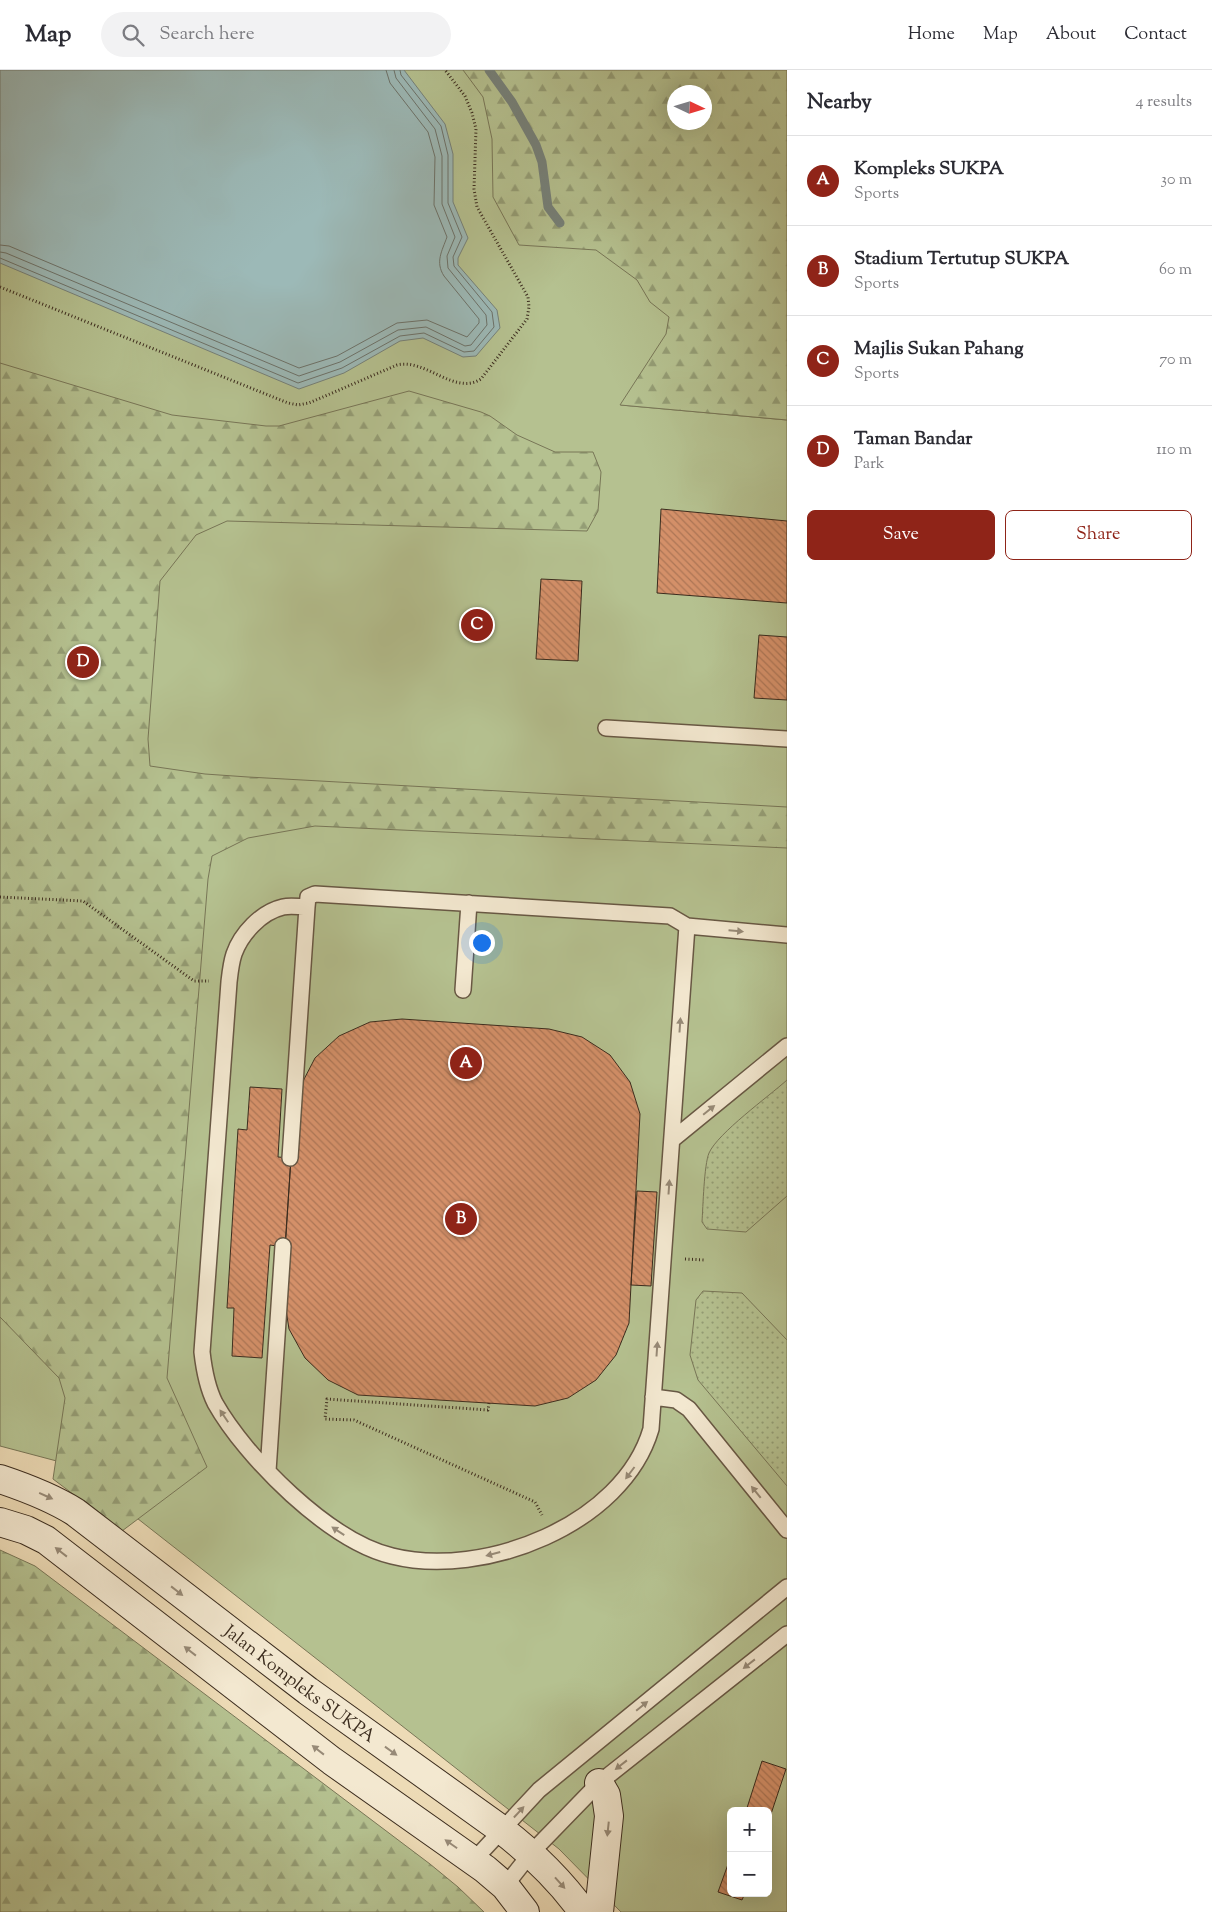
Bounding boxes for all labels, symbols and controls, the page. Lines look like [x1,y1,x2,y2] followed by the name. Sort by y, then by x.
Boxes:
[101,12,451,57] search box
[25,18,71,52] text: Map
[119,21,147,49] icon: search
[159,21,255,48] text: Search here
[908,22,955,48] text: Home
[983,22,1018,48] text: Map
[1046,22,1096,48] text: About
[1124,22,1187,48] text: Contact
[667,85,712,130] north arrow
[807,88,872,118] text: Nearby
[1136,91,1192,114] text: 4 results
[854,156,1004,183] text: Kompleks SUKPA
[817,169,830,192] text: A
[1161,169,1192,192] text: 30 m
[854,183,899,206] text: Sports
[854,246,1069,273] text: Stadium Tertutup SUKPA
[818,259,828,282] text: B
[1159,259,1192,282] text: 60 m
[854,273,899,296] text: Sports
[854,336,1024,363] text: Majlis Sukan Pahang
[817,349,829,372] text: C
[1159,349,1192,372] text: 70 m
[854,363,899,386] text: Sports
[854,426,972,453] text: Taman Bandar
[817,439,829,462] text: D
[1156,439,1192,462] text: 110 m
[854,453,885,476] text: Park
[807,510,995,560] button: Save
[1005,510,1192,560] button: Share
[461,606,493,644] pin: C
[67,643,99,681] pin: D
[728,927,744,935] one-way arrow
[469,930,495,956] your location
[677,1016,685,1032] one-way arrow
[450,1044,482,1082] pin: A
[703,1104,716,1115] one-way arrow
[665,1178,673,1194] one-way arrow
[445,1200,477,1238] pin: B
[653,1340,661,1356] one-way arrow
[219,1409,229,1423] one-way arrow
[624,1466,635,1479] one-way arrow
[751,1486,762,1499] one-way arrow
[39,1492,53,1500] one-way arrow
[331,1526,344,1536] one-way arrow
[55,1546,68,1557] one-way arrow
[485,1551,500,1559] one-way arrow
[170,1585,183,1596] one-way arrow
[217,1619,380,1750] street label: Jalan Kompleks SUKPA
[183,1646,196,1656] one-way arrow
[743,1658,756,1669] one-way arrow
[635,1700,648,1711] one-way arrow
[312,1745,325,1756] one-way arrow
[384,1746,398,1756] one-way arrow
[615,1759,628,1770] one-way arrow
[513,1806,525,1818] one-way arrow
[727,1807,772,1897] map controls
[727,1807,772,1852] button: +
[604,1821,612,1837] one-way arrow
[444,1839,458,1849] one-way arrow
[727,1852,772,1897] button: −
[555,1876,566,1889] one-way arrow

